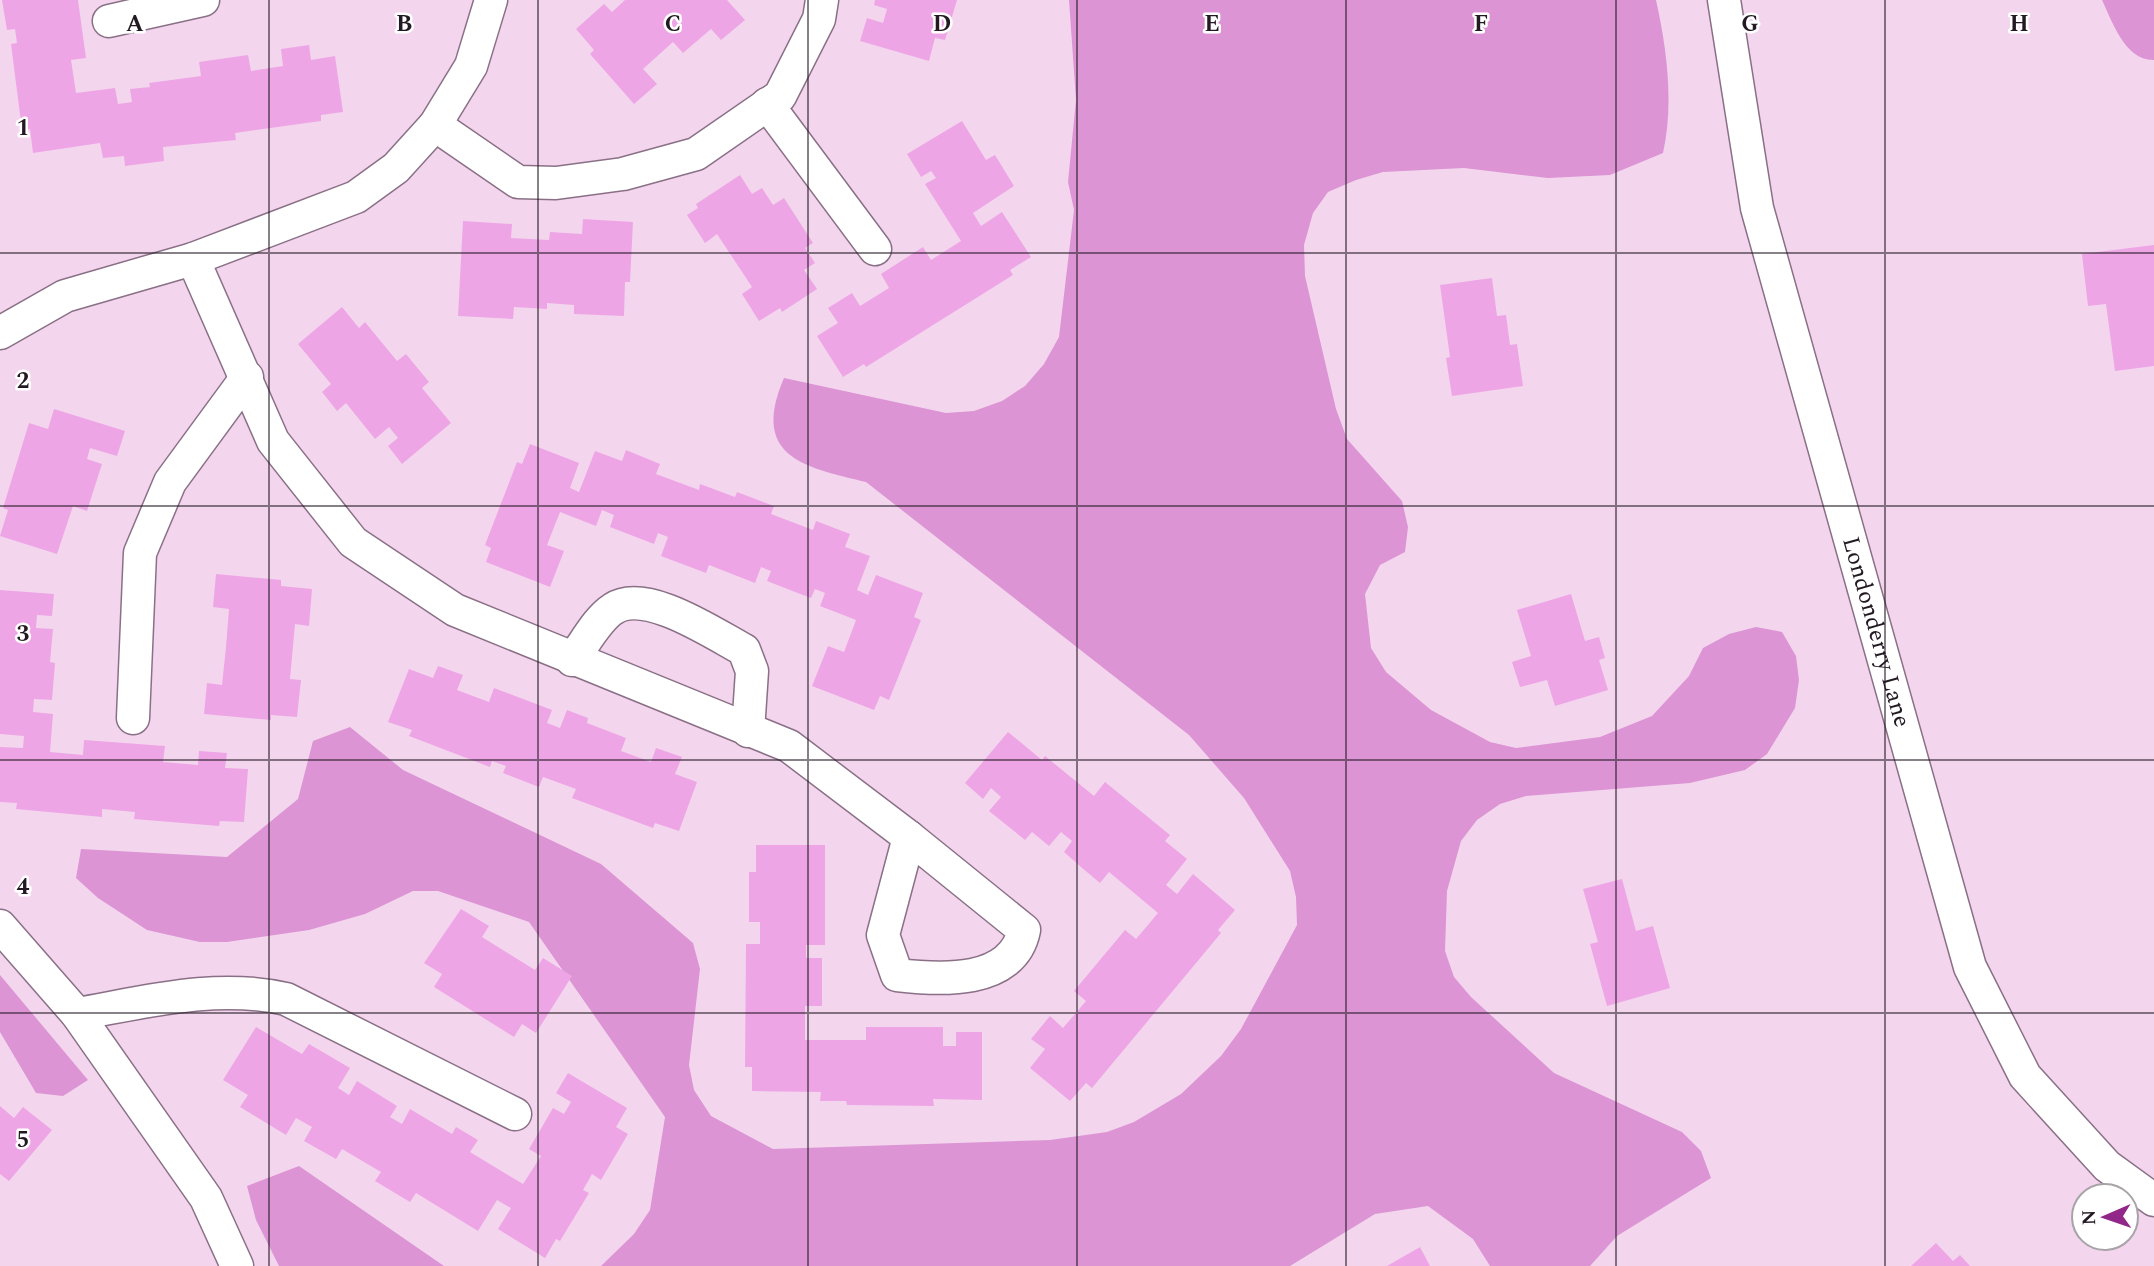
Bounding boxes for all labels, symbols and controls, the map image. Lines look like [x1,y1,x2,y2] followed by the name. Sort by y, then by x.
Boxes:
[126,7,144,42] text: A
[396,7,412,42] text: B
[665,7,681,42] text: C
[933,7,951,42] text: D
[1204,7,1220,42] text: E
[1474,7,1488,42] text: F
[1741,7,1759,42] text: G
[2009,7,2029,42] text: H
[17,111,29,146] text: 1
[17,364,30,399] text: 2
[1832,532,1920,732] street label: Londonderry Lane
[17,617,30,652] text: 3
[17,870,30,905] text: 4
[17,1123,29,1158] text: 5
[2070,1182,2140,1252] north arrow
[2075,1209,2104,1226] text: N

